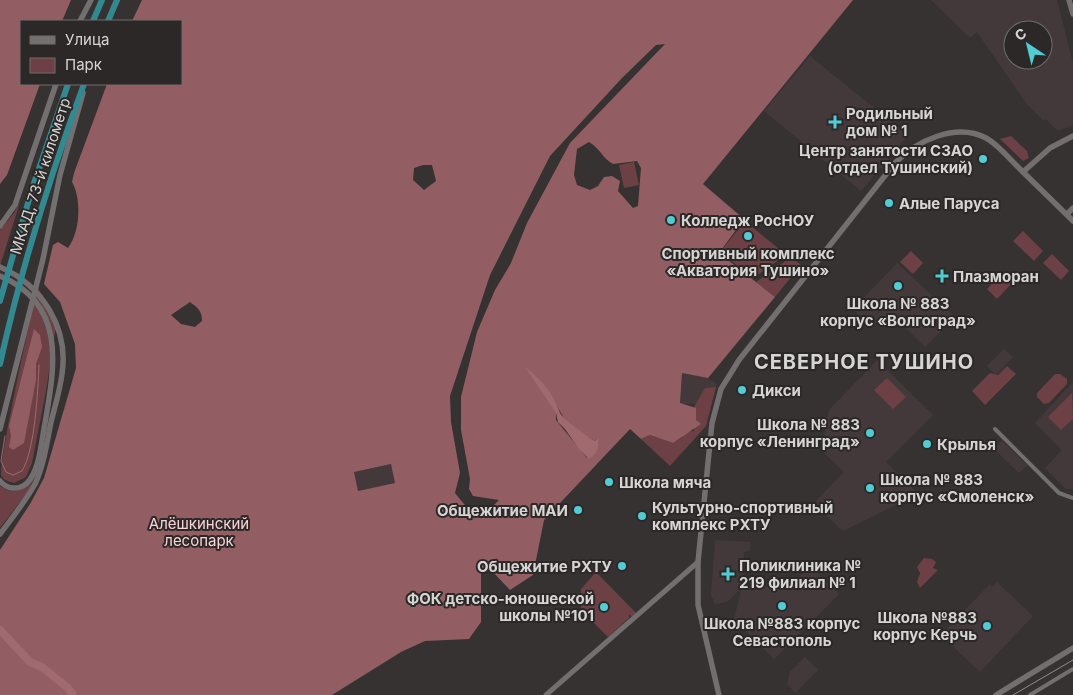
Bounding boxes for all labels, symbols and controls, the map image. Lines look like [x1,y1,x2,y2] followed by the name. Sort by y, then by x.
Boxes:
[20,20,182,85] legend
[1003,20,1053,70] north arrow
[1011,24,1029,44] text: С
[65,30,109,49] text: Улица
[65,55,102,74] text: Парк
[6,95,74,257] street label: МКАД, 73-й километр
[846,104,933,140] place label: Родильный дом № 1
[828,115,842,129] marker: Родильный дом № 1
[799,141,973,177] place label: Центр занятости СЗАО (отдел Тушинский)
[977,153,989,165] marker: Центр занятости СЗАО (отдел Тушинский)
[899,194,999,213] place label: Алые Паруса
[883,197,895,209] marker: Алые Паруса
[681,211,815,230] place label: Колледж РосНОУ
[665,214,677,226] marker: Колледж РосНОУ
[742,230,754,242] marker: Спортивный комплекс «Акватория Тушино»
[661,244,835,280] place label: Спортивный комплекс «Акватория Тушино»
[953,267,1039,286] place label: Плазморан
[935,269,949,283] marker: Плазморан
[892,280,904,292] marker: Школа № 883 корпус «Волгоград»
[820,294,976,330] place label: Школа № 883 корпус «Волгоград»
[754,350,974,374] district label: СЕВЕРНОЕ ТУШИНО
[752,381,801,400] place label: Дикси
[736,384,748,396] marker: Дикси
[700,415,860,451] place label: Школа № 883 корпус «Ленинград»
[864,427,876,439] marker: Школа № 883 корпус «Ленинград»
[937,435,996,454] place label: Крылья
[921,438,933,450] marker: Крылья
[880,470,1034,506] place label: Школа № 883 корпус «Смоленск»
[619,473,711,492] place label: Школа мяча
[603,476,615,488] marker: Школа мяча
[864,482,876,494] marker: Школа № 883 корпус «Смоленск»
[652,498,833,534] place label: Культурно-спортивный комплекс РХТУ
[437,501,568,520] place label: Общежитие МАИ
[572,504,584,516] marker: Общежитие МАИ
[636,510,648,522] marker: Культурно-спортивный комплекс РХТУ
[149,514,249,550] park label: Алёшкинский лесопарк
[739,556,861,592] place label: Поликлиника № 219 филиал № 1
[477,557,613,576] place label: Общежитие РХТУ
[616,560,628,572] marker: Общежитие РХТУ
[721,567,735,581] marker: Поликлиника № 219 филиал № 1
[407,589,594,625] place label: ФОК детско-юношеской школы №101
[776,600,788,612] marker: Школа №883 корпус Севастополь
[598,601,610,613] marker: ФОК детско-юношеской школы №101
[873,608,977,644] place label: Школа №883 корпус Керчь
[704,614,860,650] place label: Школа №883 корпус Севастополь
[981,620,993,632] marker: Школа №883 корпус Керчь

